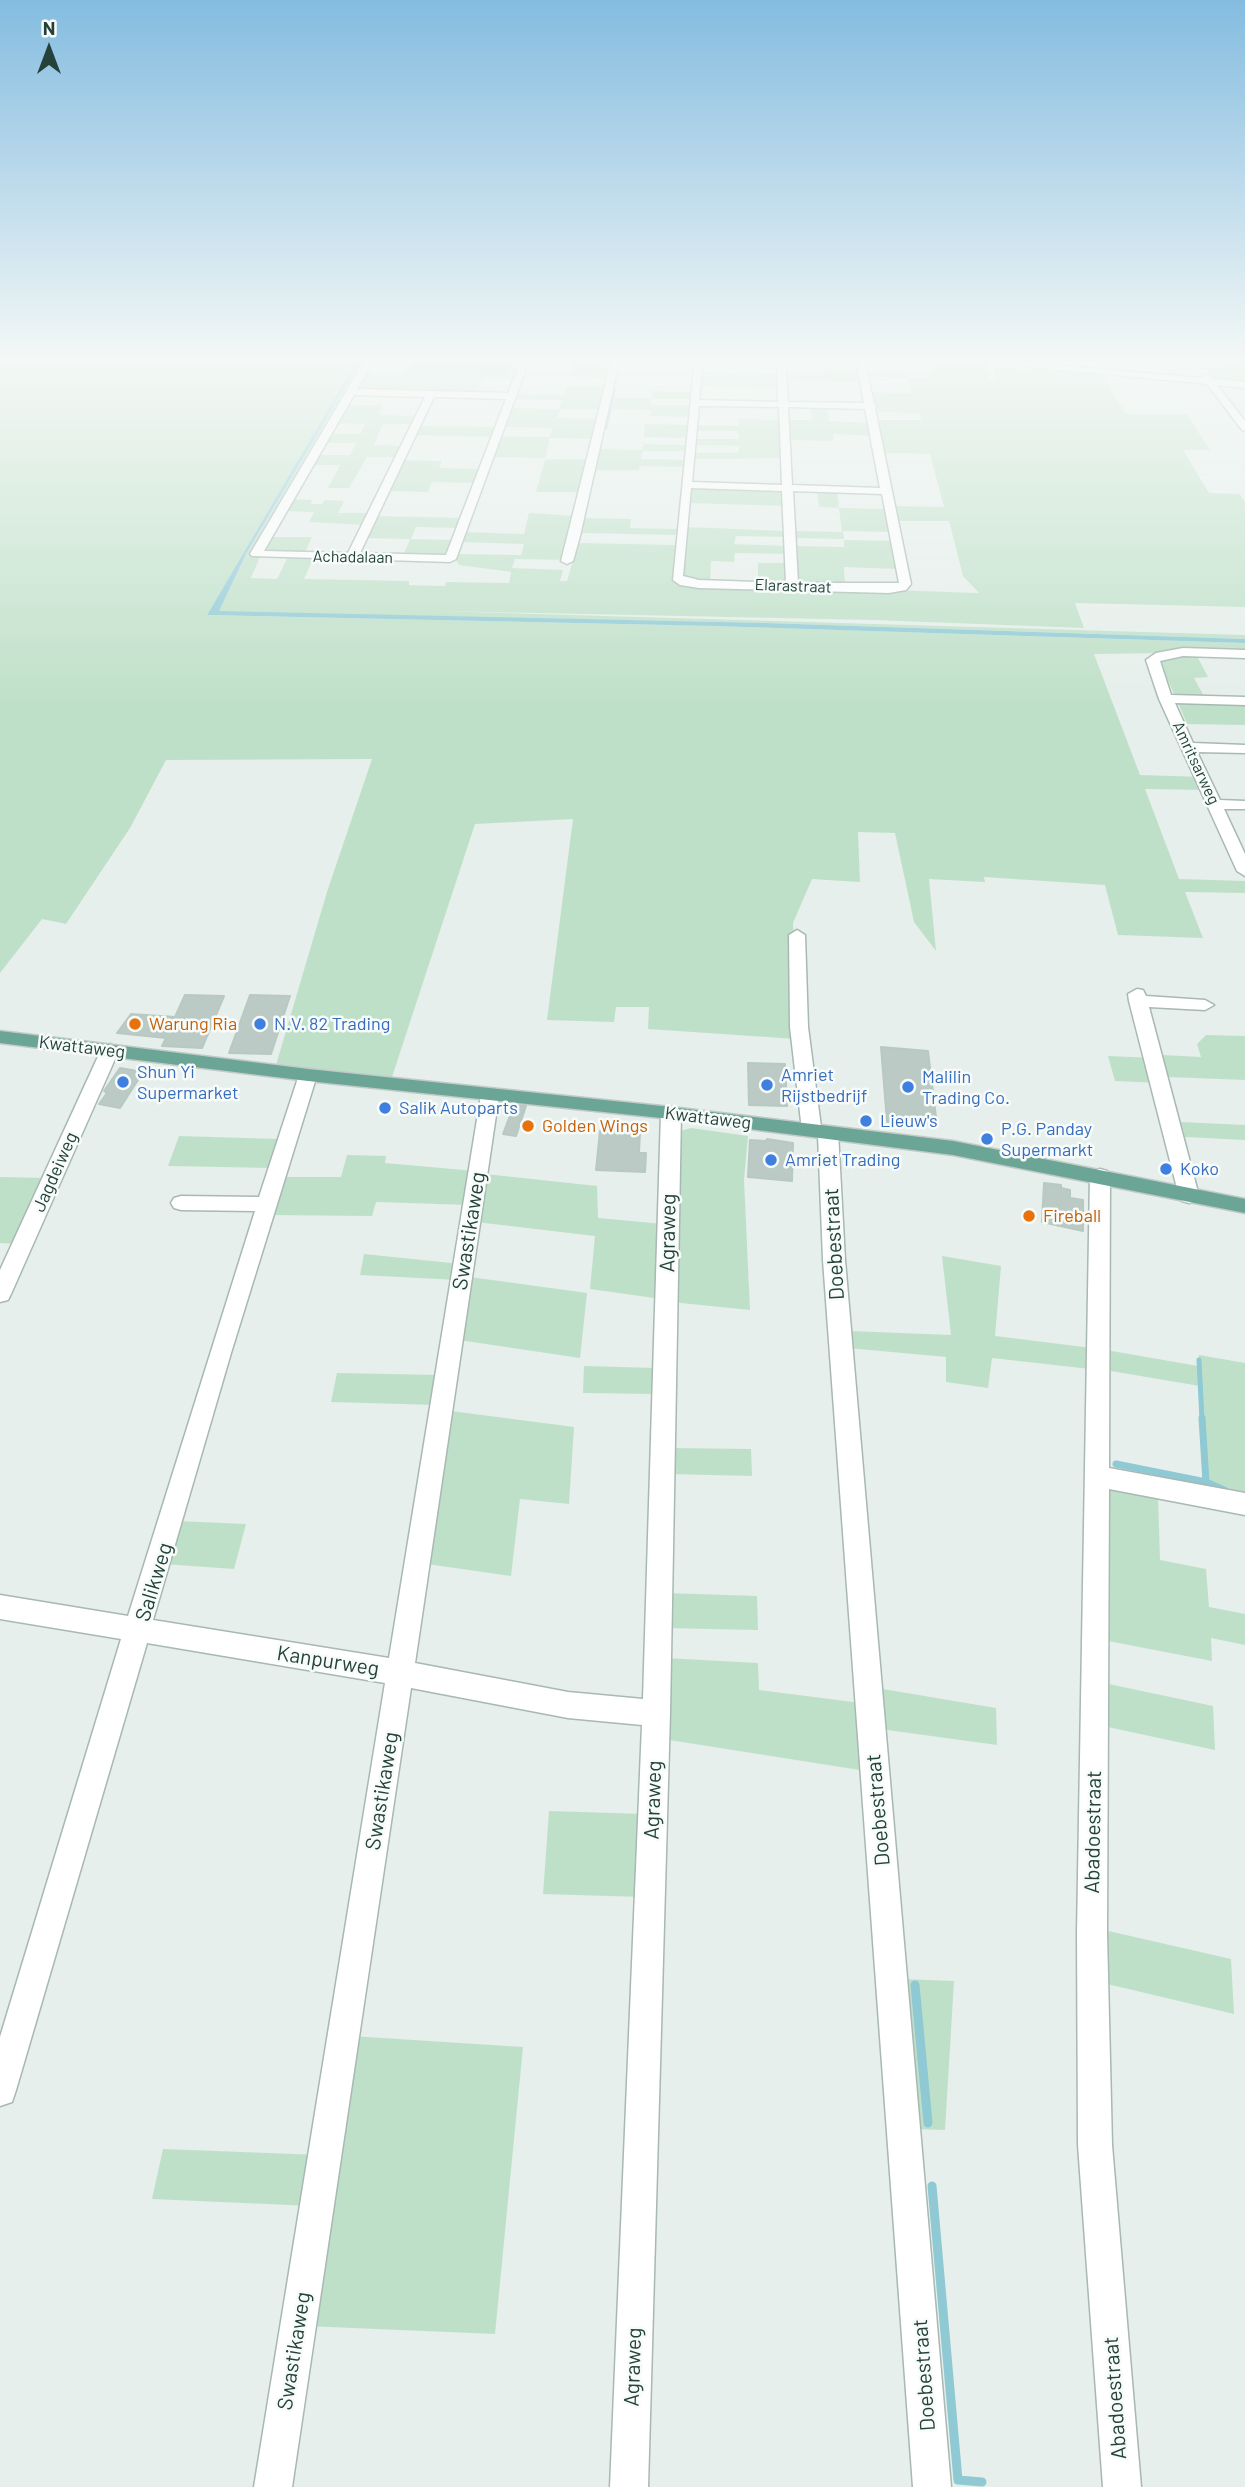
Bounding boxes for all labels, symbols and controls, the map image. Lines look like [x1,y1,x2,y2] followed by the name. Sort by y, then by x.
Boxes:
[14,14,84,84] north arrow
[43,16,55,39] text: N
[313,547,393,567] street label: Achadalaan
[754,575,832,597] street label: Elarastraat
[1168,719,1224,807] street label: Amritsarweg
[149,1013,237,1035] place label: Warung Ria
[274,1013,390,1035] place label: N.V. 82 Trading
[127,1016,143,1032] marker: Warung Ria
[252,1016,268,1032] marker: N.V. 82 Trading
[38,1031,126,1063] street label: Kwattaweg
[137,1061,238,1104] place label: Shun Yi Supermarket
[781,1064,867,1106] place label: Amriet Rijstbedrijf
[922,1066,1010,1108] place label: Malilin Trading Co.
[115,1074,131,1090] marker: Shun Yi Supermarket
[759,1077,775,1093] marker: Amriet Rijstbedrijf
[900,1079,916,1095] marker: Malilin Trading Co.
[399,1097,518,1119] place label: Salik Autoparts
[377,1100,393,1116] marker: Salik Autoparts
[664,1102,752,1134] street label: Kwattaweg
[880,1110,938,1132] place label: Lieuw's
[858,1113,874,1129] marker: Lieuw's
[542,1115,648,1137] place label: Golden Wings
[520,1118,536,1134] marker: Golden Wings
[1001,1118,1093,1160] place label: P.G. Panday Supermarkt
[28,1129,82,1215] street label: Jagdeiweg
[979,1131,995,1147] marker: P.G. Panday Supermarkt
[785,1149,900,1171] place label: Amriet Trading
[763,1152,779,1168] marker: Amriet Trading
[1180,1158,1219,1180] place label: Koko
[1158,1161,1174,1177] marker: Koko
[447,1170,491,1292] street label: Swastikaweg
[818,1187,850,1301] street label: Doebestraat
[655,1193,681,1273] street label: Agraweg
[1043,1205,1101,1227] place label: Fireball
[1021,1208,1037,1224] marker: Fireball
[130,1540,178,1624] street label: Salikweg
[275,1640,381,1682] street label: Kanpurweg
[360,1730,404,1852] street label: Swastikaweg
[861,1753,895,1867] street label: Doebestraat
[639,1760,667,1840] street label: Agraweg
[1079,1770,1107,1894] street label: Abadoestraat
[272,2290,316,2412] street label: Swastikaweg
[908,2318,940,2432] street label: Doebestraat
[619,2327,647,2407] street label: Agraweg
[1098,2336,1132,2460] street label: Abadoestraat

